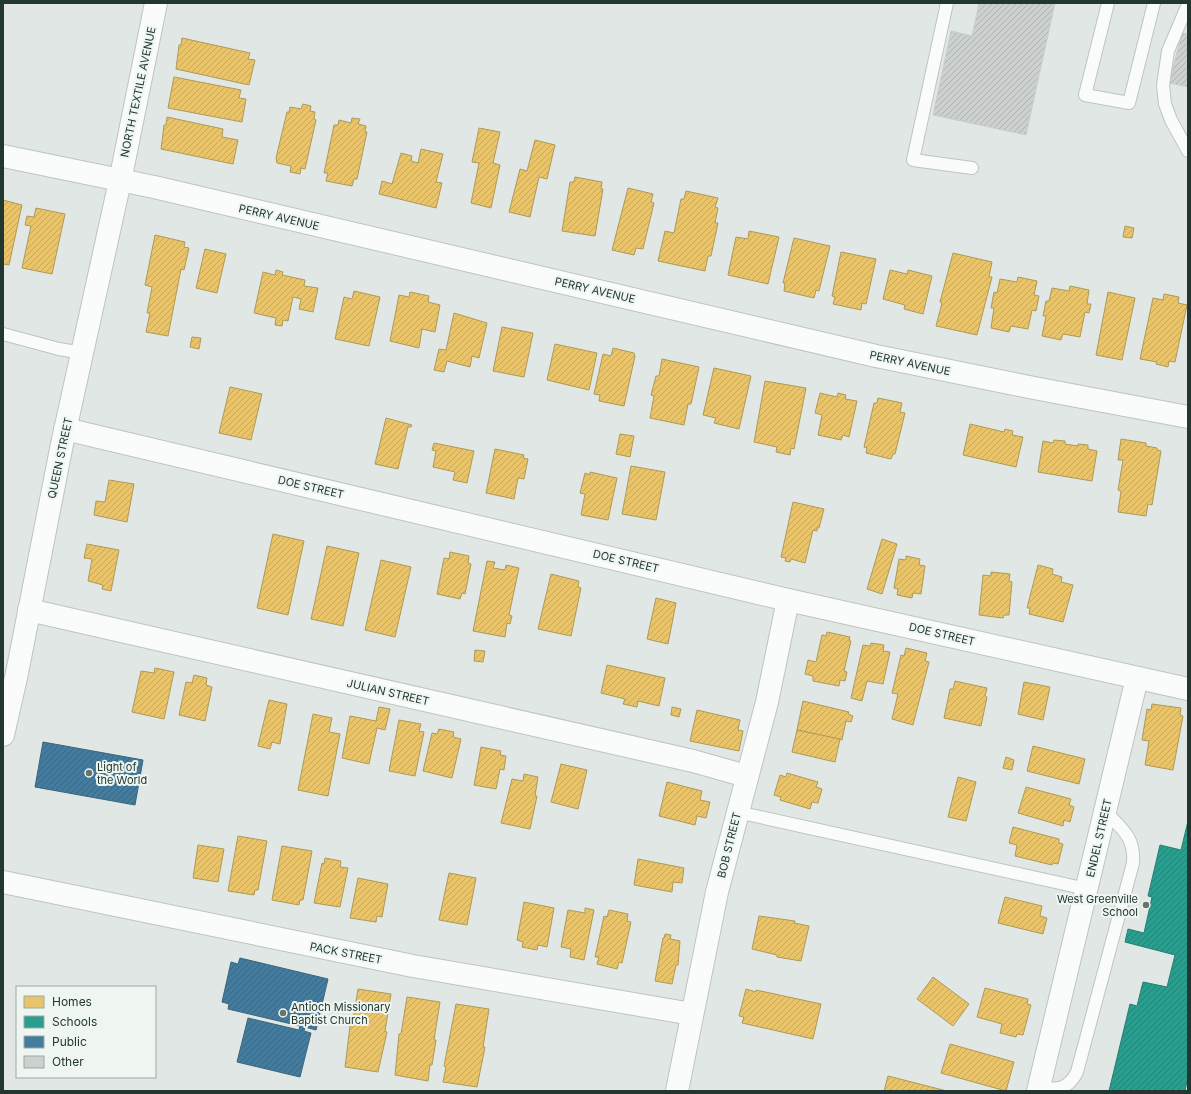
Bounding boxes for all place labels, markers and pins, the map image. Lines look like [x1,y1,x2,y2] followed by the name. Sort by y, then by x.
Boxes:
[97,760,147,787] place label: Light of the World
[84,768,94,778] marker: Light of the World
[1057,892,1138,919] place label: West Greenville School
[1141,900,1151,910] marker: West Greenville School
[291,1000,390,1027] place label: Antioch Missionary Baptist Church
[278,1008,288,1018] marker: Antioch Missionary Baptist Church

